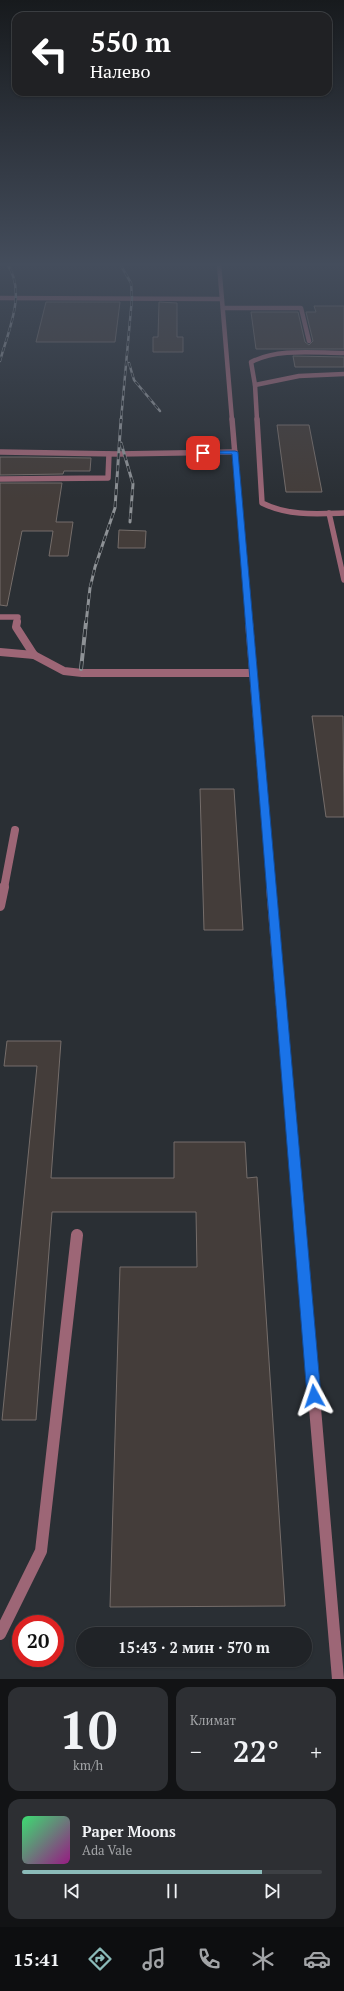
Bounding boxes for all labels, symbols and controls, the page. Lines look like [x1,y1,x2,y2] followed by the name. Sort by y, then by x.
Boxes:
[90,23,171,60] text: 550 m
[24,28,76,80] icon: left
[90,59,150,83] text: Налево
[186,436,220,470] pin
[192,442,214,464] icon: arrive
[293,1375,335,1417] position arrow
[12,1615,64,1667] speed limit sign: 20
[118,1637,270,1657] text: 15:43 · 2 мин · 570 m
[59,1695,117,1764] text: 10
[190,1711,236,1729] text: Климат
[233,1731,279,1771] text: 22°
[190,1737,202,1766] text: −
[310,1737,322,1766] text: +
[73,1756,103,1774] text: km/h
[82,1821,176,1841] text: Paper Moons
[82,1841,132,1859] text: Ada Vale
[61,1880,83,1902] icon: previous
[161,1880,183,1902] icon: pause
[261,1880,283,1902] icon: next
[86,1945,114,1973] icon: directions
[140,1945,168,1973] icon: music
[195,1945,223,1973] icon: phone
[249,1945,277,1973] icon: climate
[303,1945,331,1973] icon: car
[13,1947,60,1971] text: 15:41

